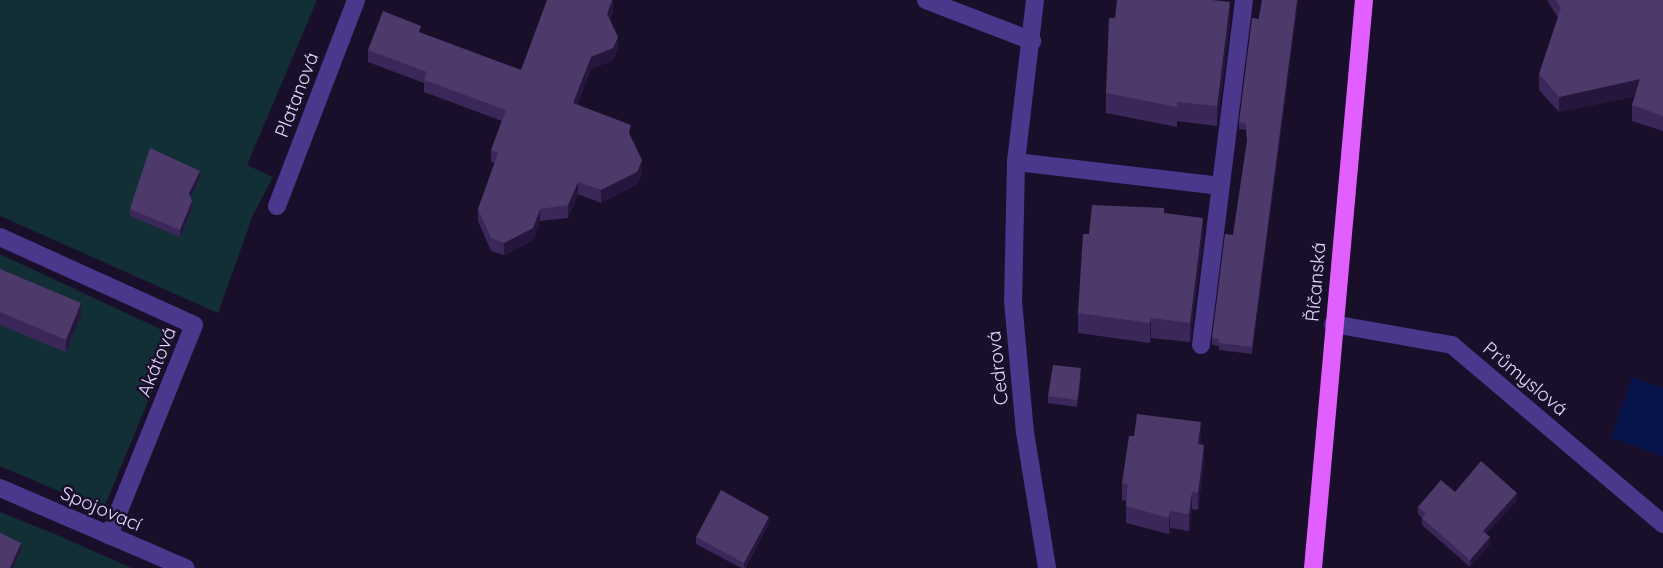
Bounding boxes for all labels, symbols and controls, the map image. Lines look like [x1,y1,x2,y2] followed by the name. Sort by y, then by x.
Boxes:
[270,49,324,141] street label: Platanová
[1301,241,1331,323] street label: Říčanská
[133,324,181,400] street label: Akátová
[983,330,1013,406] street label: Cedrová
[1478,337,1572,421] street label: Průmyslová
[57,482,145,536] street label: Spojovací

